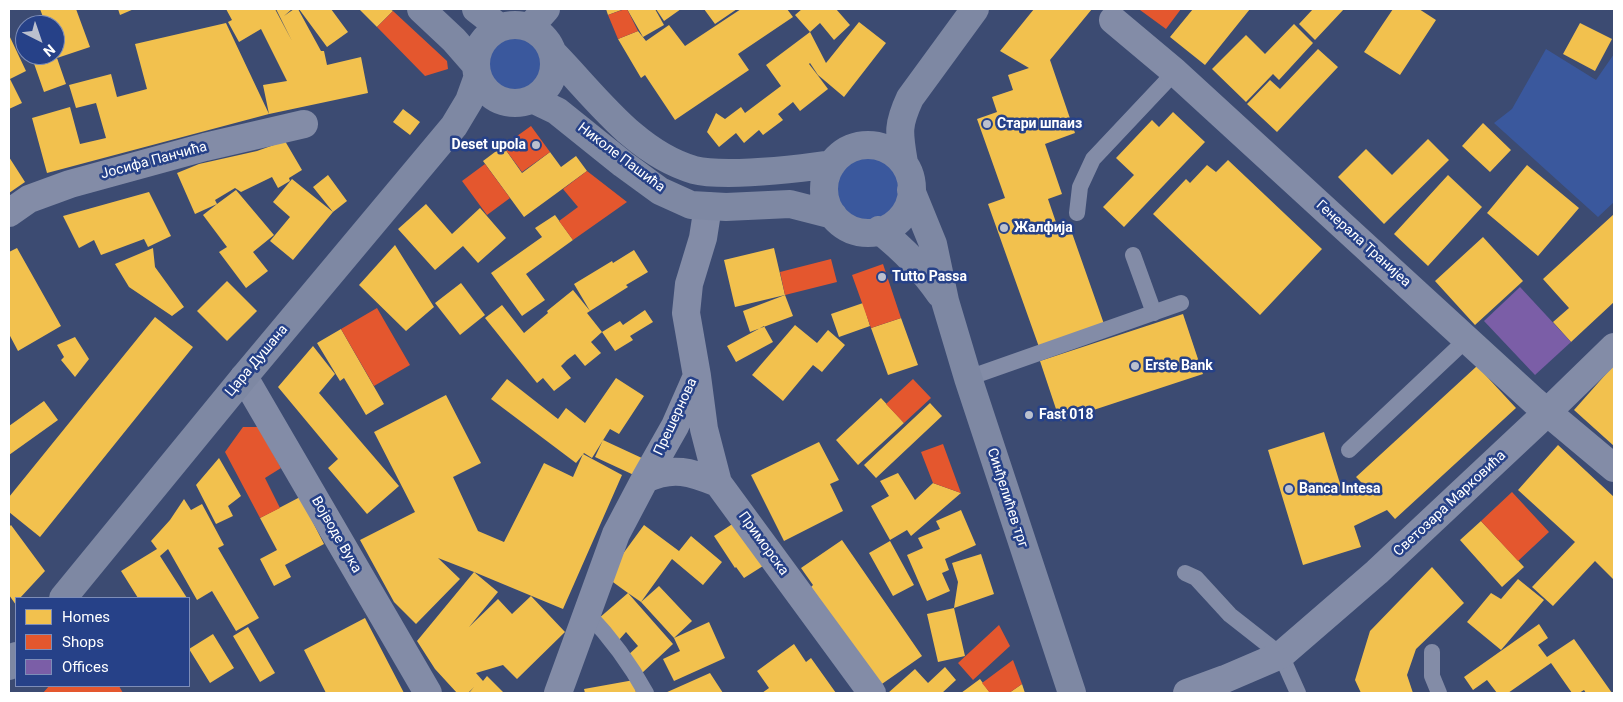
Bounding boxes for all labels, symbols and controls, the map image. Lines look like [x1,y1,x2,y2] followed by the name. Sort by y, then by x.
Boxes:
[15,15,65,65] north arrow
[40,41,58,60] text: N
[997,116,1082,132] place label: Стари шпаиз
[981,118,993,130] marker: Стари шпаиз
[574,120,668,196] street label: Николе Пашића
[452,137,526,153] place label: Deset upola
[99,139,209,183] street label: Јосифа Панчића
[530,139,542,151] marker: Deset upola
[1312,197,1414,291] street label: Генерала Транијеа
[1014,220,1073,236] place label: Жалфија
[998,222,1010,234] marker: Жалфија
[892,269,967,285] place label: Tutto Passa
[876,271,888,283] marker: Tutto Passa
[222,322,292,400] street label: Цара Душана
[1145,358,1213,374] place label: Erste Bank
[1129,360,1141,372] marker: Erste Bank
[651,376,701,458] street label: Прешернова
[1039,407,1093,423] place label: Fast 018
[1023,409,1035,421] marker: Fast 018
[983,446,1031,550] street label: Синђелићев трг
[1390,448,1510,560] street label: Светозара Марковића
[1299,481,1380,497] place label: Banca Intesa
[1283,483,1295,495] marker: Banca Intesa
[307,494,365,576] street label: Војводе Вука
[734,509,792,579] street label: Приморска
[15,597,190,687] legend
[62,608,110,626] text: Homes
[62,633,104,651] text: Shops
[62,658,109,676] text: Offices

